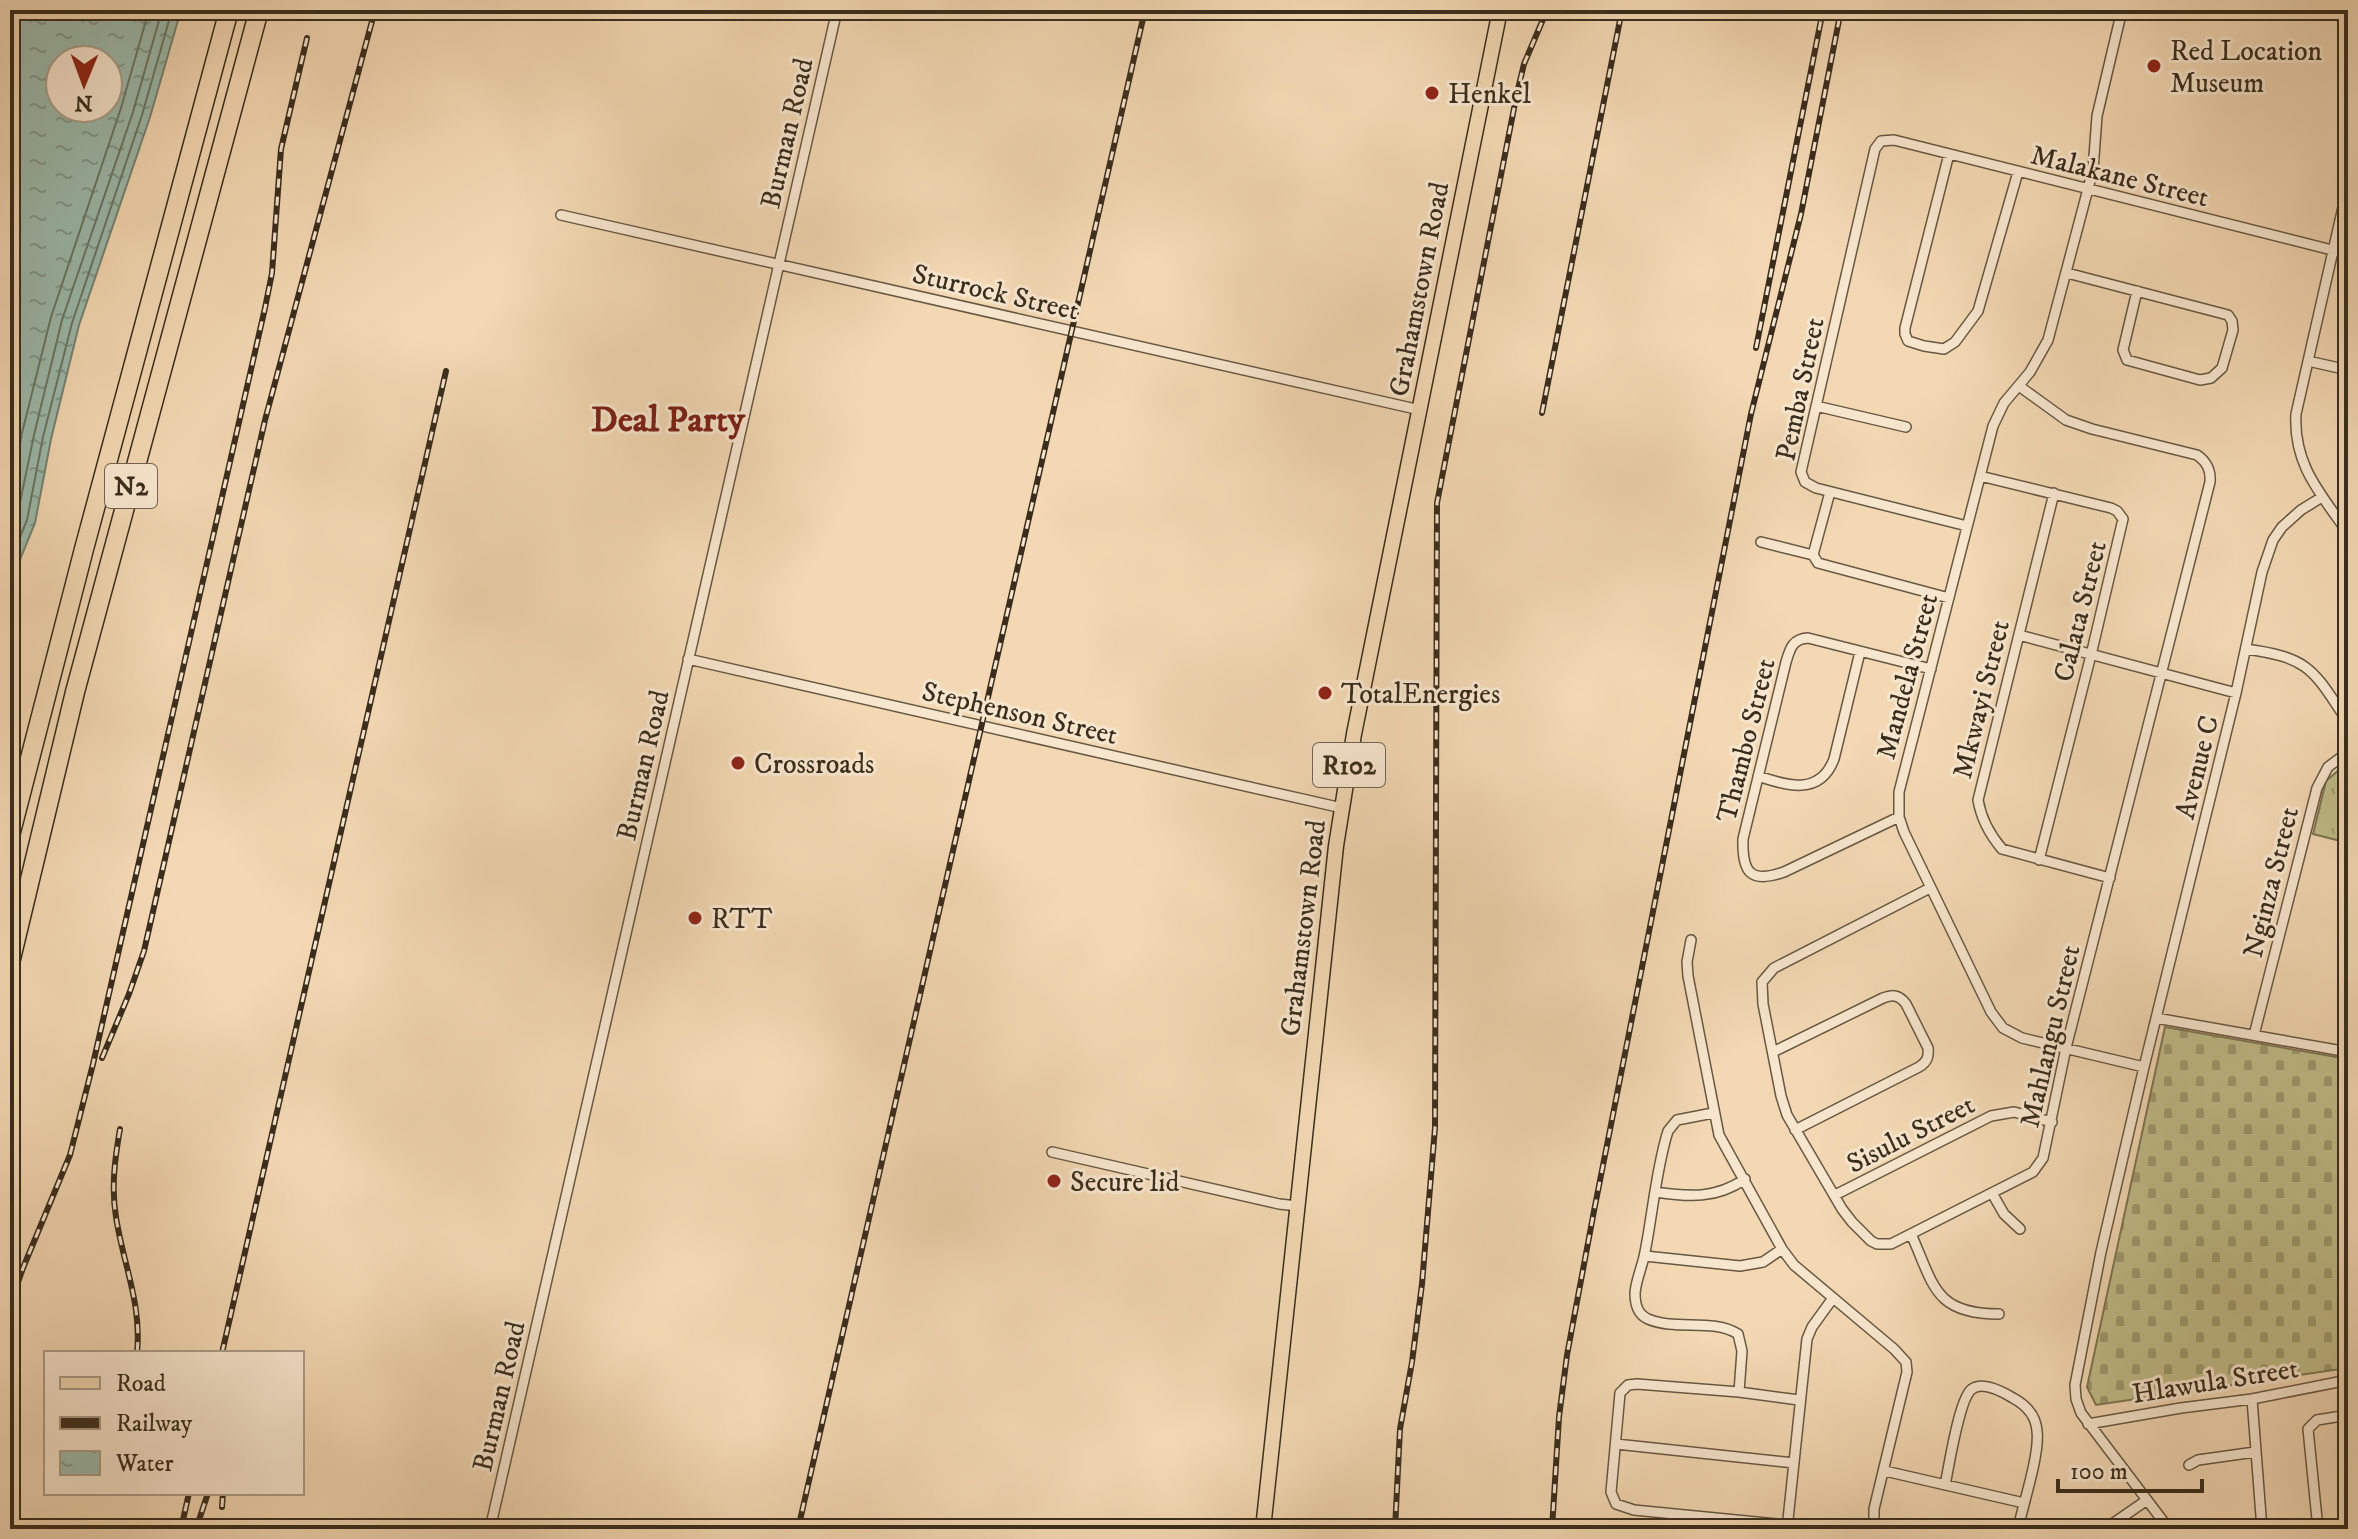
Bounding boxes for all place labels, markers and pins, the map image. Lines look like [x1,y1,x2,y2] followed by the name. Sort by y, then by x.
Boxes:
[2170,34,2323,101] place label: Red Location Museum
[2145,57,2163,75] marker: Red Location Museum
[1448,77,1532,112] place label: Henkel
[1423,84,1441,102] marker: Henkel
[1341,677,1500,712] place label: TotalEnergies
[1316,684,1334,702] marker: TotalEnergies
[754,747,874,782] place label: Crossroads
[729,754,747,772] marker: Crossroads
[711,902,773,937] place label: RTT
[686,909,704,927] marker: RTT
[1070,1165,1179,1200] place label: Secure lid
[1045,1172,1063,1190] marker: Secure lid

